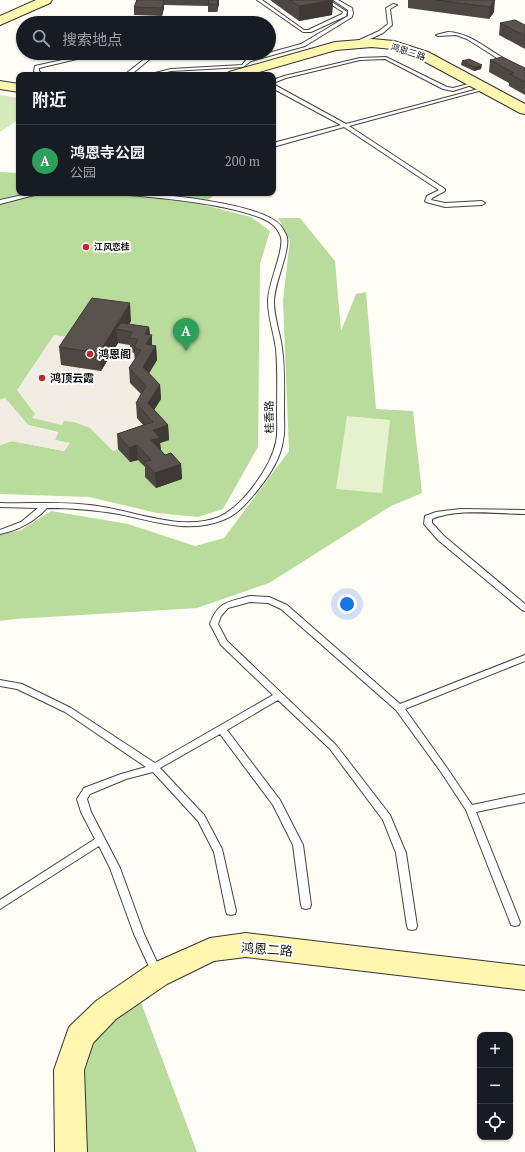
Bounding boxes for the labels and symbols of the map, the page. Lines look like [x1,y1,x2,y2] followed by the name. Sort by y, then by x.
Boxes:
[389,41,427,63] street label: 鸿恩三路
[94,241,130,253] place label: 江风恋桂
[81,242,91,252] marker: 江风恋桂
[173,318,199,351] pin: A
[98,347,131,361] place label: 鸿恩阁
[85,349,95,359] marker: 鸿恩阁
[50,371,94,385] place label: 鸿顶云霞
[37,373,47,383] marker: 鸿顶云霞
[262,400,276,434] street label: 桂香路
[337,594,357,614] your location
[240,938,294,960] street label: 鸿恩二路

